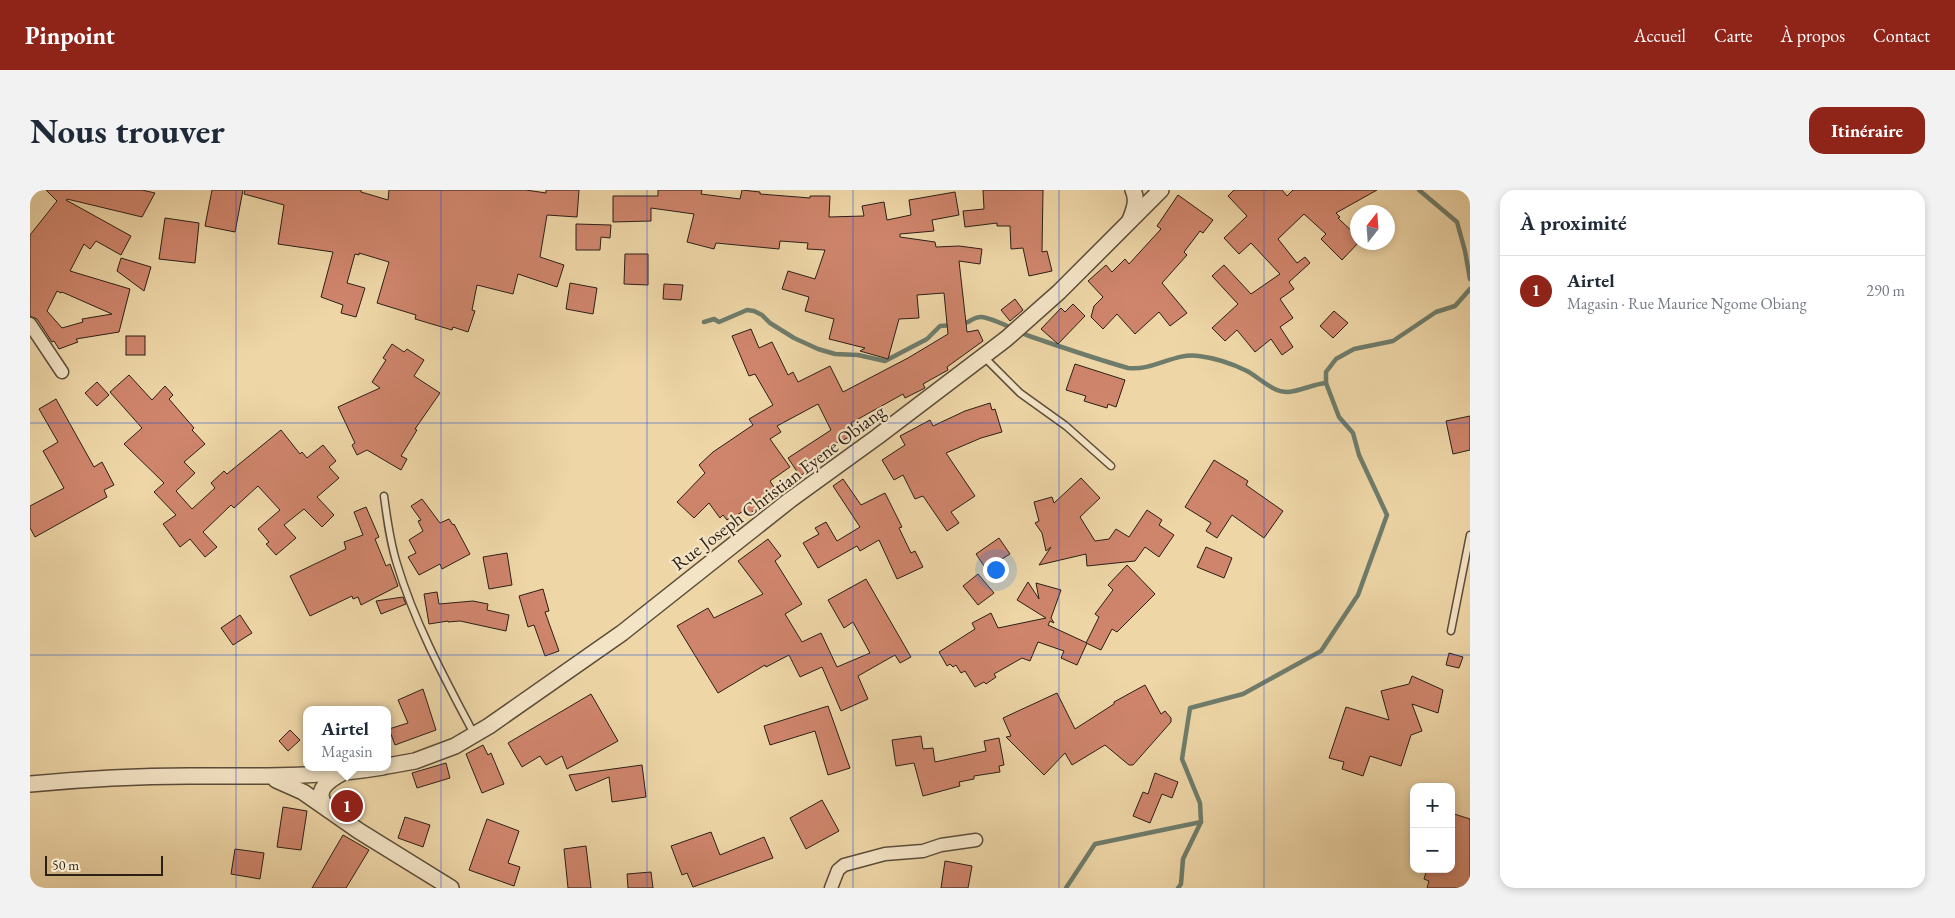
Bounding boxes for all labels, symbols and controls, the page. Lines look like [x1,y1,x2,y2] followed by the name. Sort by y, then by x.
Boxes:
[25,20,115,51] text: Pinpoint
[1634,24,1686,47] text: Accueil
[1714,24,1753,47] text: Carte
[1781,24,1845,47] text: À propos
[1873,24,1930,47] text: Contact
[1809,107,1925,154] button: Itinéraire
[30,108,225,153] text: Nous trouver
[1350,205,1395,250] north arrow
[1520,209,1627,236] text: À proximité
[1567,268,1615,293] text: Airtel
[1532,280,1540,301] text: 1
[1866,280,1905,301] text: 290 m
[1567,293,1807,314] text: Magasin · Rue Maurice Ngome Obiang
[666,398,891,576] street label: Rue Joseph Christian Eyene Obiang
[983,557,1009,583] your location
[303,706,391,771] popup
[321,716,369,741] text: Airtel
[321,741,373,762] text: Magasin
[1410,783,1455,873] map controls
[1410,783,1455,828] button: +
[331,787,363,825] pin: 1
[1410,828,1455,873] button: −
[45,853,162,876] scale bar
[52,856,79,874] text: 50 m

